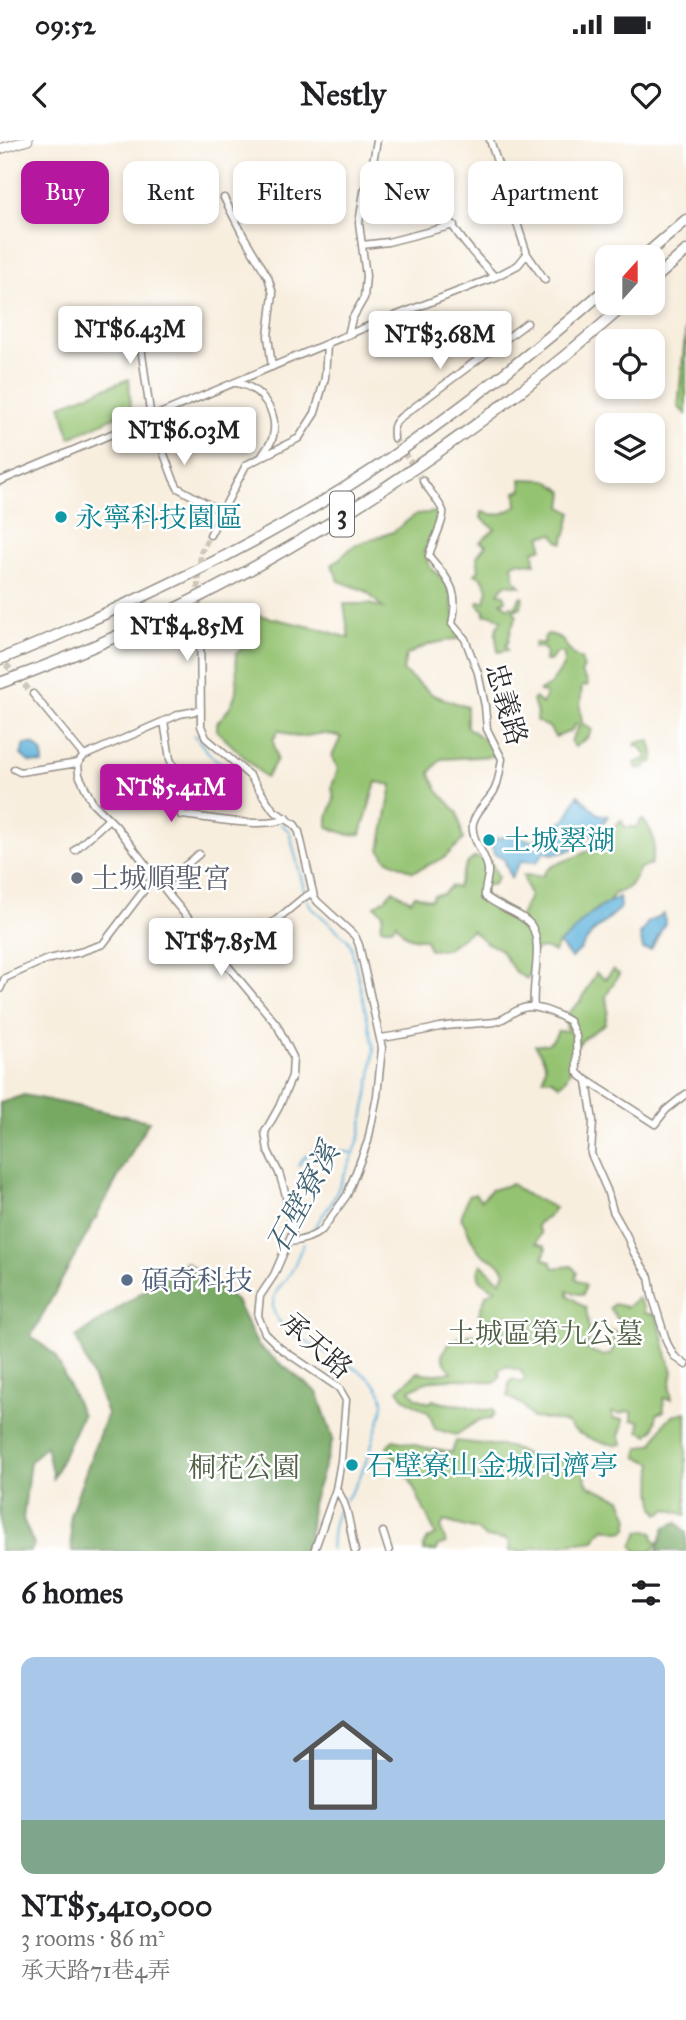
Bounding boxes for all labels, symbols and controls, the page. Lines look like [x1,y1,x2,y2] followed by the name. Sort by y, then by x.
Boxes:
[35,9,96,41] text: 09:52
[300,75,386,114] text: Nestly
[21,76,59,114] icon: back
[627,76,665,114] icon: heart
[21,161,109,224] chip: Buy
[123,161,219,224] chip: Rent
[233,161,346,224] chip: Filters
[360,161,454,224] chip: New
[468,161,623,224] chip: Apartment
[595,245,665,315] north arrow
[595,245,665,483] map controls
[58,306,202,366] pin: NT$6.43M
[368,312,512,371] pin: NT$3.68M
[74,315,186,343] text: NT$6.43M
[385,320,495,348] text: NT$3.68M
[595,329,665,399] button: locate
[112,408,256,467] pin: NT$6.03M
[595,413,665,483] button: layers
[128,416,240,444] text: NT$6.03M
[330,492,354,536] road number: 3
[75,500,243,535] place label: 永寧科技園區
[53,509,69,525] marker: 永寧科技園區
[115,603,259,663] pin: NT$4.85M
[130,612,244,640] text: NT$4.85M
[478,659,535,749] street label: 忠義路
[99,764,243,824] pin: NT$5.41M
[116,773,226,801] text: NT$5.41M
[503,823,615,858] place label: 土城翠湖
[481,832,497,848] marker: 土城翠湖
[91,861,231,896] place label: 土城順聖宮
[69,870,85,886] marker: 土城順聖宮
[149,918,293,978] pin: NT$7.85M
[165,927,277,955] text: NT$7.85M
[259,1134,348,1259] water label: 石壁寮溪
[141,1263,253,1298] place label: 碩奇科技
[119,1272,135,1288] marker: 碩奇科技
[273,1305,360,1386] street label: 承天路
[447,1316,643,1351] park label: 土城區第九公墓
[366,1448,618,1483] place label: 石壁寮山金城同濟亭
[188,1450,300,1485] park label: 桐花公園
[344,1457,360,1473] marker: 石壁寮山金城同濟亭
[627,1574,665,1612] icon: filters
[21,1575,123,1611] text: 6 homes
[280,1702,406,1828] icon: home
[21,1888,213,1924] text: NT$5,410,000
[21,1924,165,1952] text: 3 rooms · 86 m²
[21,1956,170,1984] text: 承天路71巷4弄

